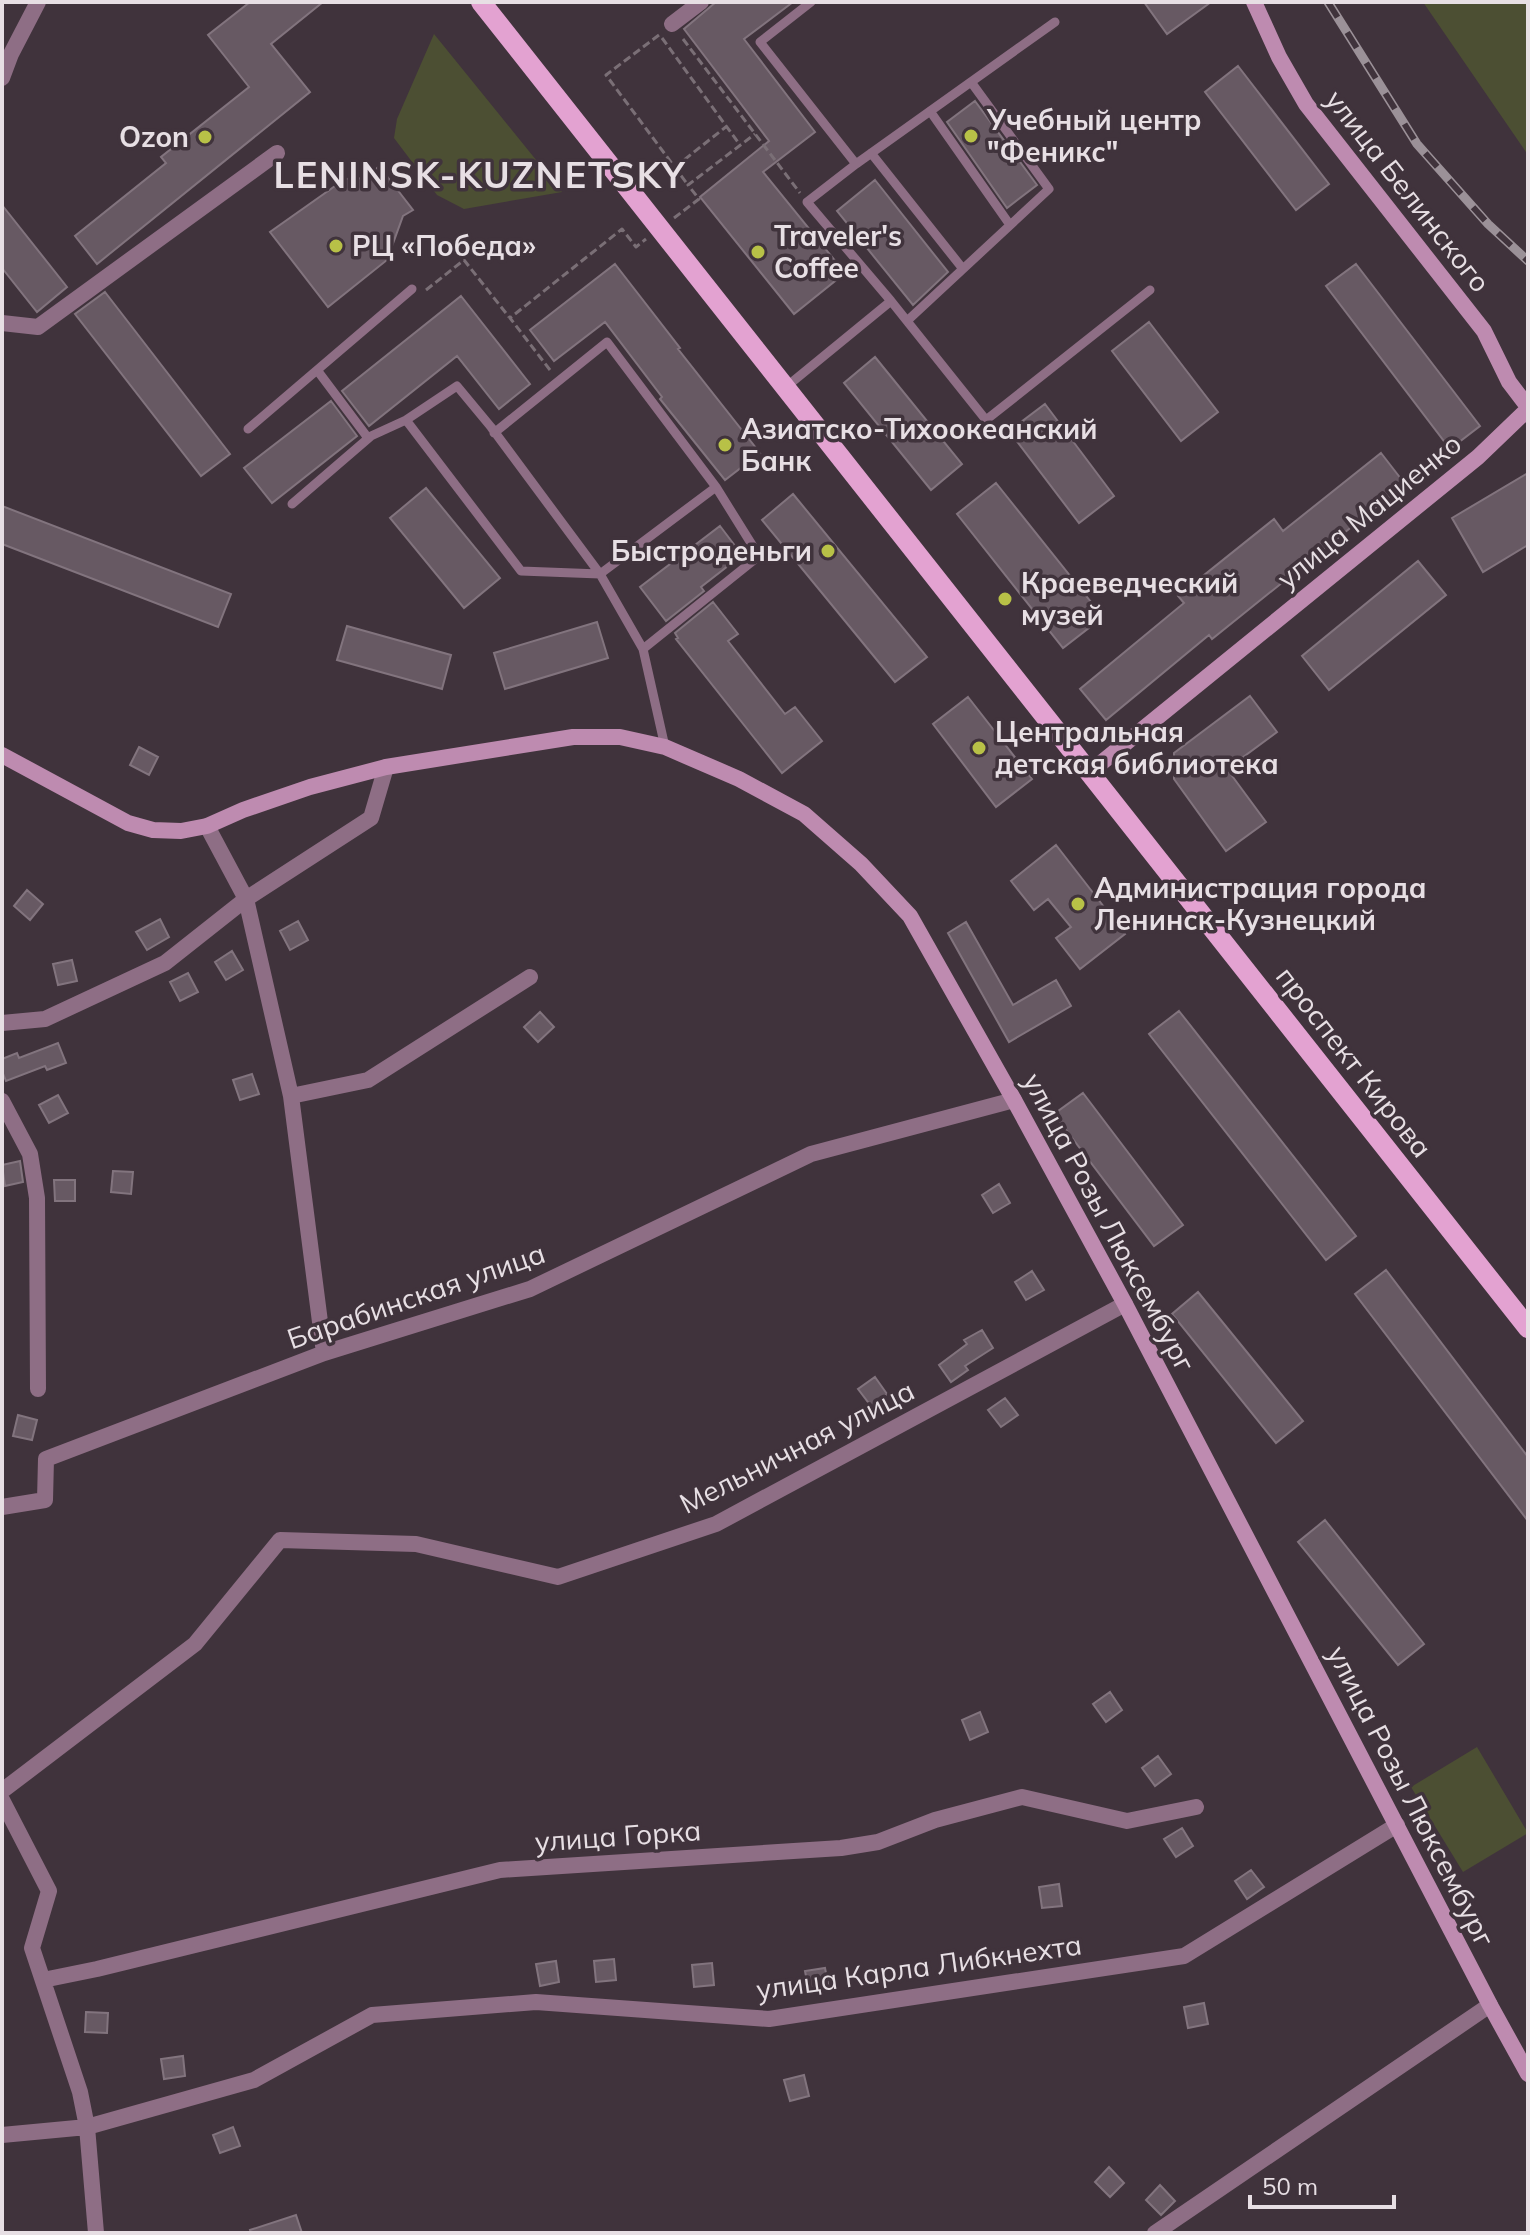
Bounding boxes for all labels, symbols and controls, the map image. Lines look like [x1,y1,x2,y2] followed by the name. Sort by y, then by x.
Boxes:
[1318,82,1498,299] street label: улица Белинского
[986,102,1202,169] place label: Учебный центр "Феникс"
[119,119,189,154] place label: Ozon
[962,127,980,145] marker: Учебный центр "Феникс"
[196,128,214,146] marker: Ozon
[274,152,686,197] district label: LENINSK-KUZNETSKY
[774,218,902,285] place label: Traveler's Coffee
[352,228,536,263] place label: РЦ «Победа»
[327,237,345,255] marker: РЦ «Победа»
[749,243,767,261] marker: Traveler's Coffee
[741,411,1097,478] place label: Азиатско-Тихоокеанский Банк
[1269,425,1468,596] street label: улица Мациенко
[716,436,734,454] marker: Азиатско-Тихоокеанский Банк
[611,533,812,568] place label: Быстроденьги
[819,542,837,560] marker: Быстроденьги
[1021,565,1238,632] place label: Краеведческий музей
[996,590,1014,608] marker: Краеведческий музей
[995,714,1279,781] place label: Центральная детская библиотека
[970,739,988,757] marker: Центральная детская библиотека
[1094,870,1426,937] place label: Администрация города Ленинск-Кузнецкий
[1069,895,1087,913] marker: Администрация города Ленинск-Кузнецкий
[1269,959,1440,1164] street label: проспект Кирова
[1016,1067,1203,1377] street label: улица Розы Люксембург
[282,1235,549,1356] street label: Барабинская улица
[674,1372,920,1521] street label: Мельничная улица
[1320,1639,1503,1953] street label: улица Розы Люксембург
[534,1812,702,1859] street label: улица Горка
[754,1926,1084,2007] street label: улица Карла Либкнехта
[1250,2159,1394,2209] scale bar
[1262,2171,1318,2201] text: 50 m

